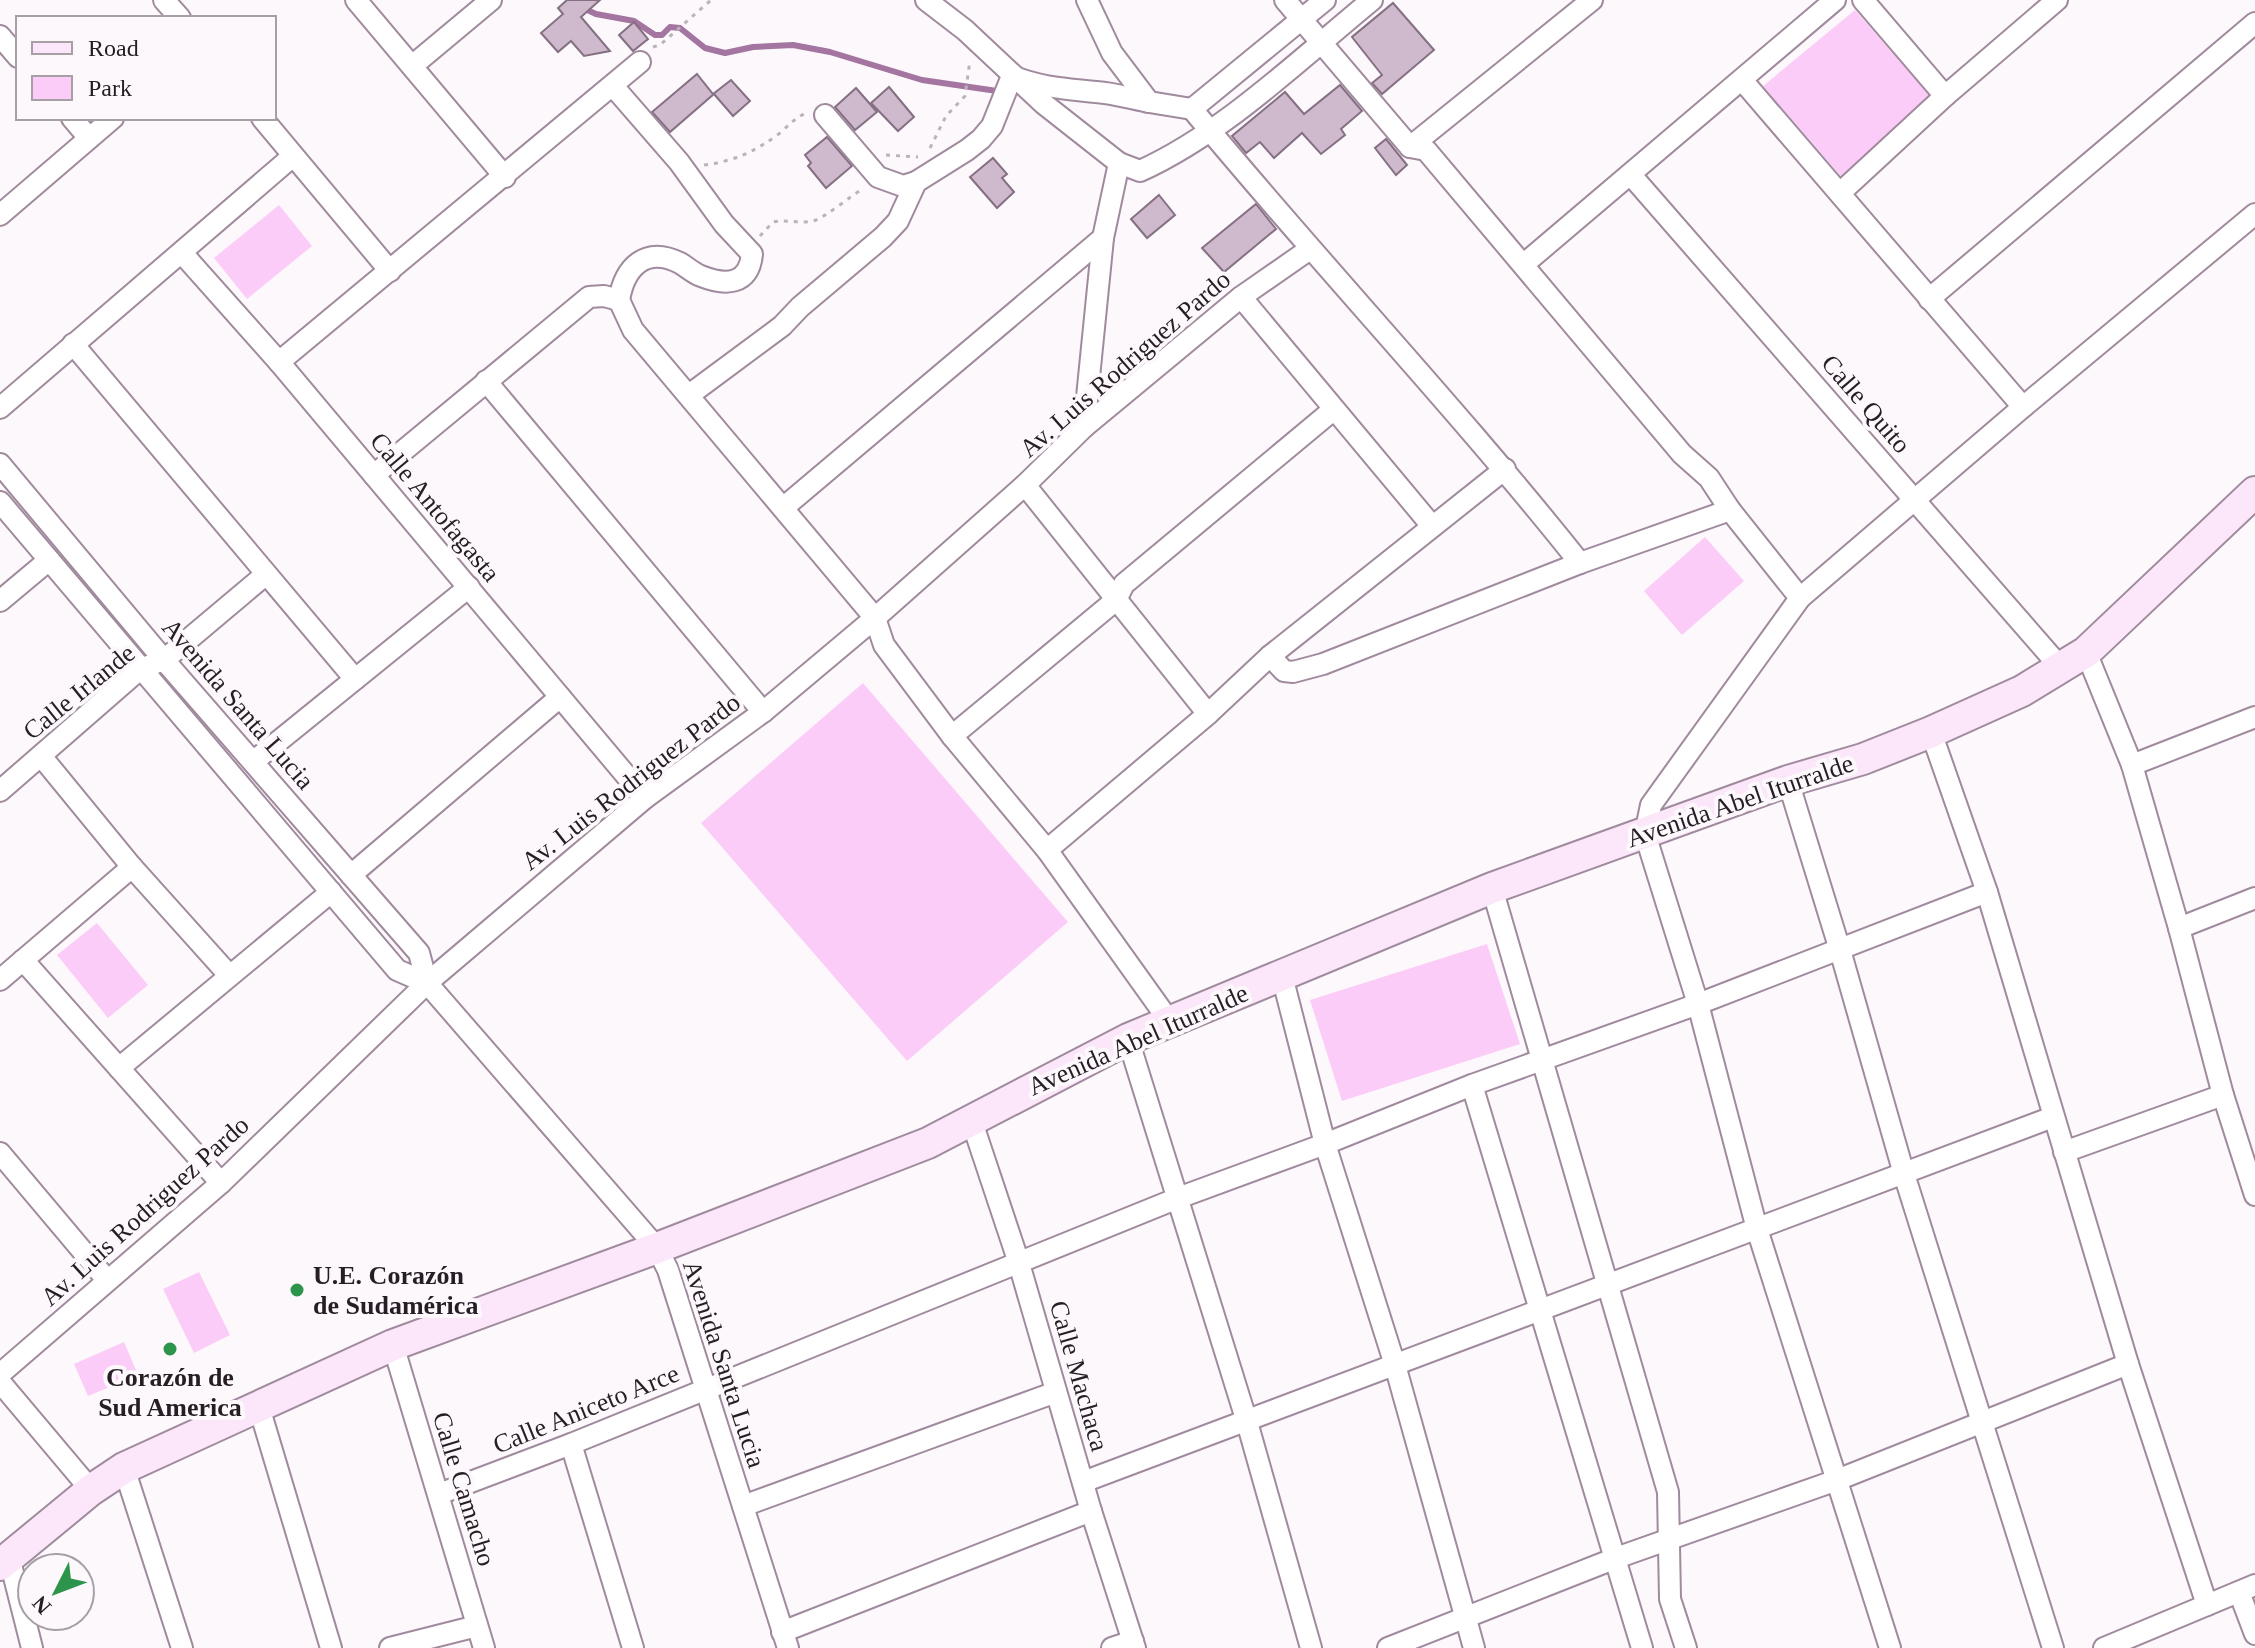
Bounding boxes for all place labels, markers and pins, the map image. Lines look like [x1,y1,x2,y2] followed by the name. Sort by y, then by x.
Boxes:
[313,1261,478,1320] place label: U.E. Corazón de Sudamérica
[288,1281,306,1299] marker: U.E. Corazón de Sudamérica
[161,1340,179,1358] marker: Corazón de Sud America
[98,1363,242,1422] place label: Corazón de Sud America

